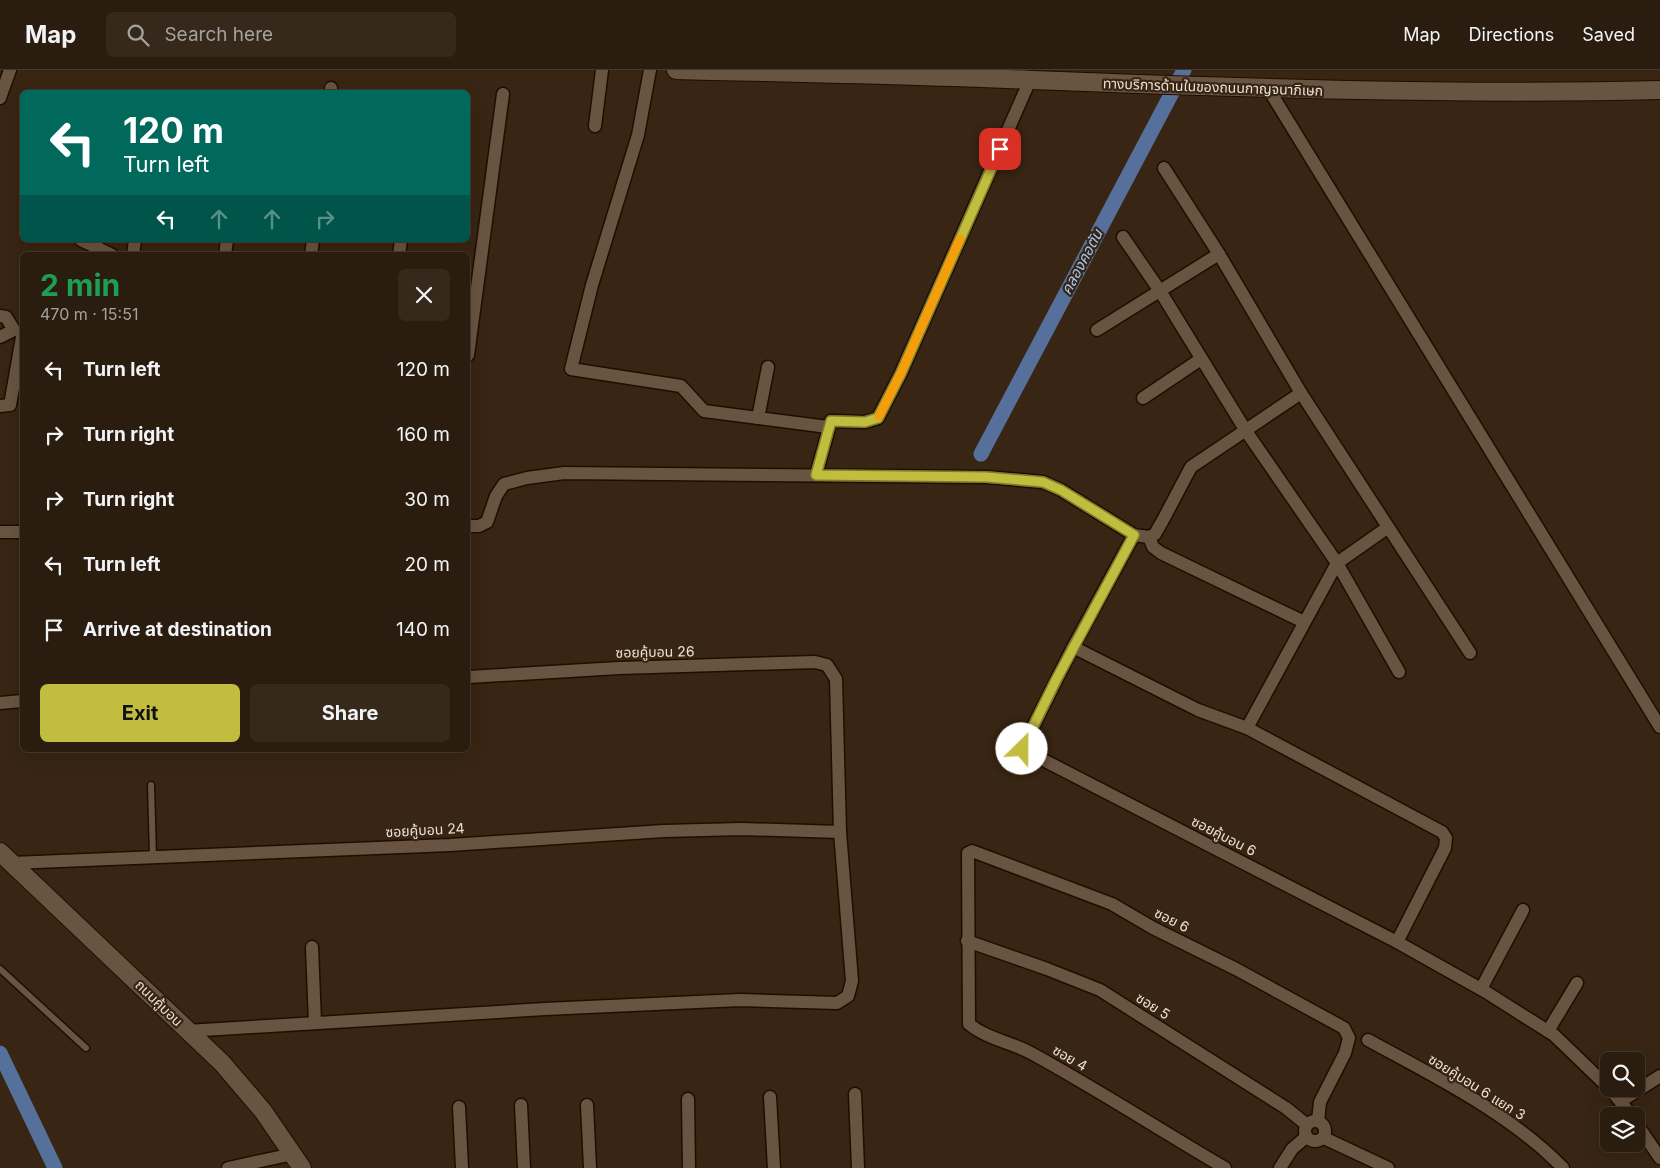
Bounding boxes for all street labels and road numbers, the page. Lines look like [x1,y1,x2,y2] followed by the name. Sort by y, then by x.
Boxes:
[1103,74,1323,99] street label: ทางบริการด้านในของถนนกาญจนาภิเษก
[615,642,695,662] street label: ซอยคู้บอน 26
[1189,812,1259,860] street label: ซอยคู้บอน 6
[385,819,465,841] street label: ซอยคู้บอน 24
[1152,904,1192,935] street label: ซอย 6
[131,976,187,1030] street label: ถนนคู้บอน
[1133,989,1173,1022] street label: ซอย 5
[1050,1041,1091,1074] street label: ซอย 4
[1425,1050,1529,1124] street label: ซอยคู้บอน 6 แยก 3

